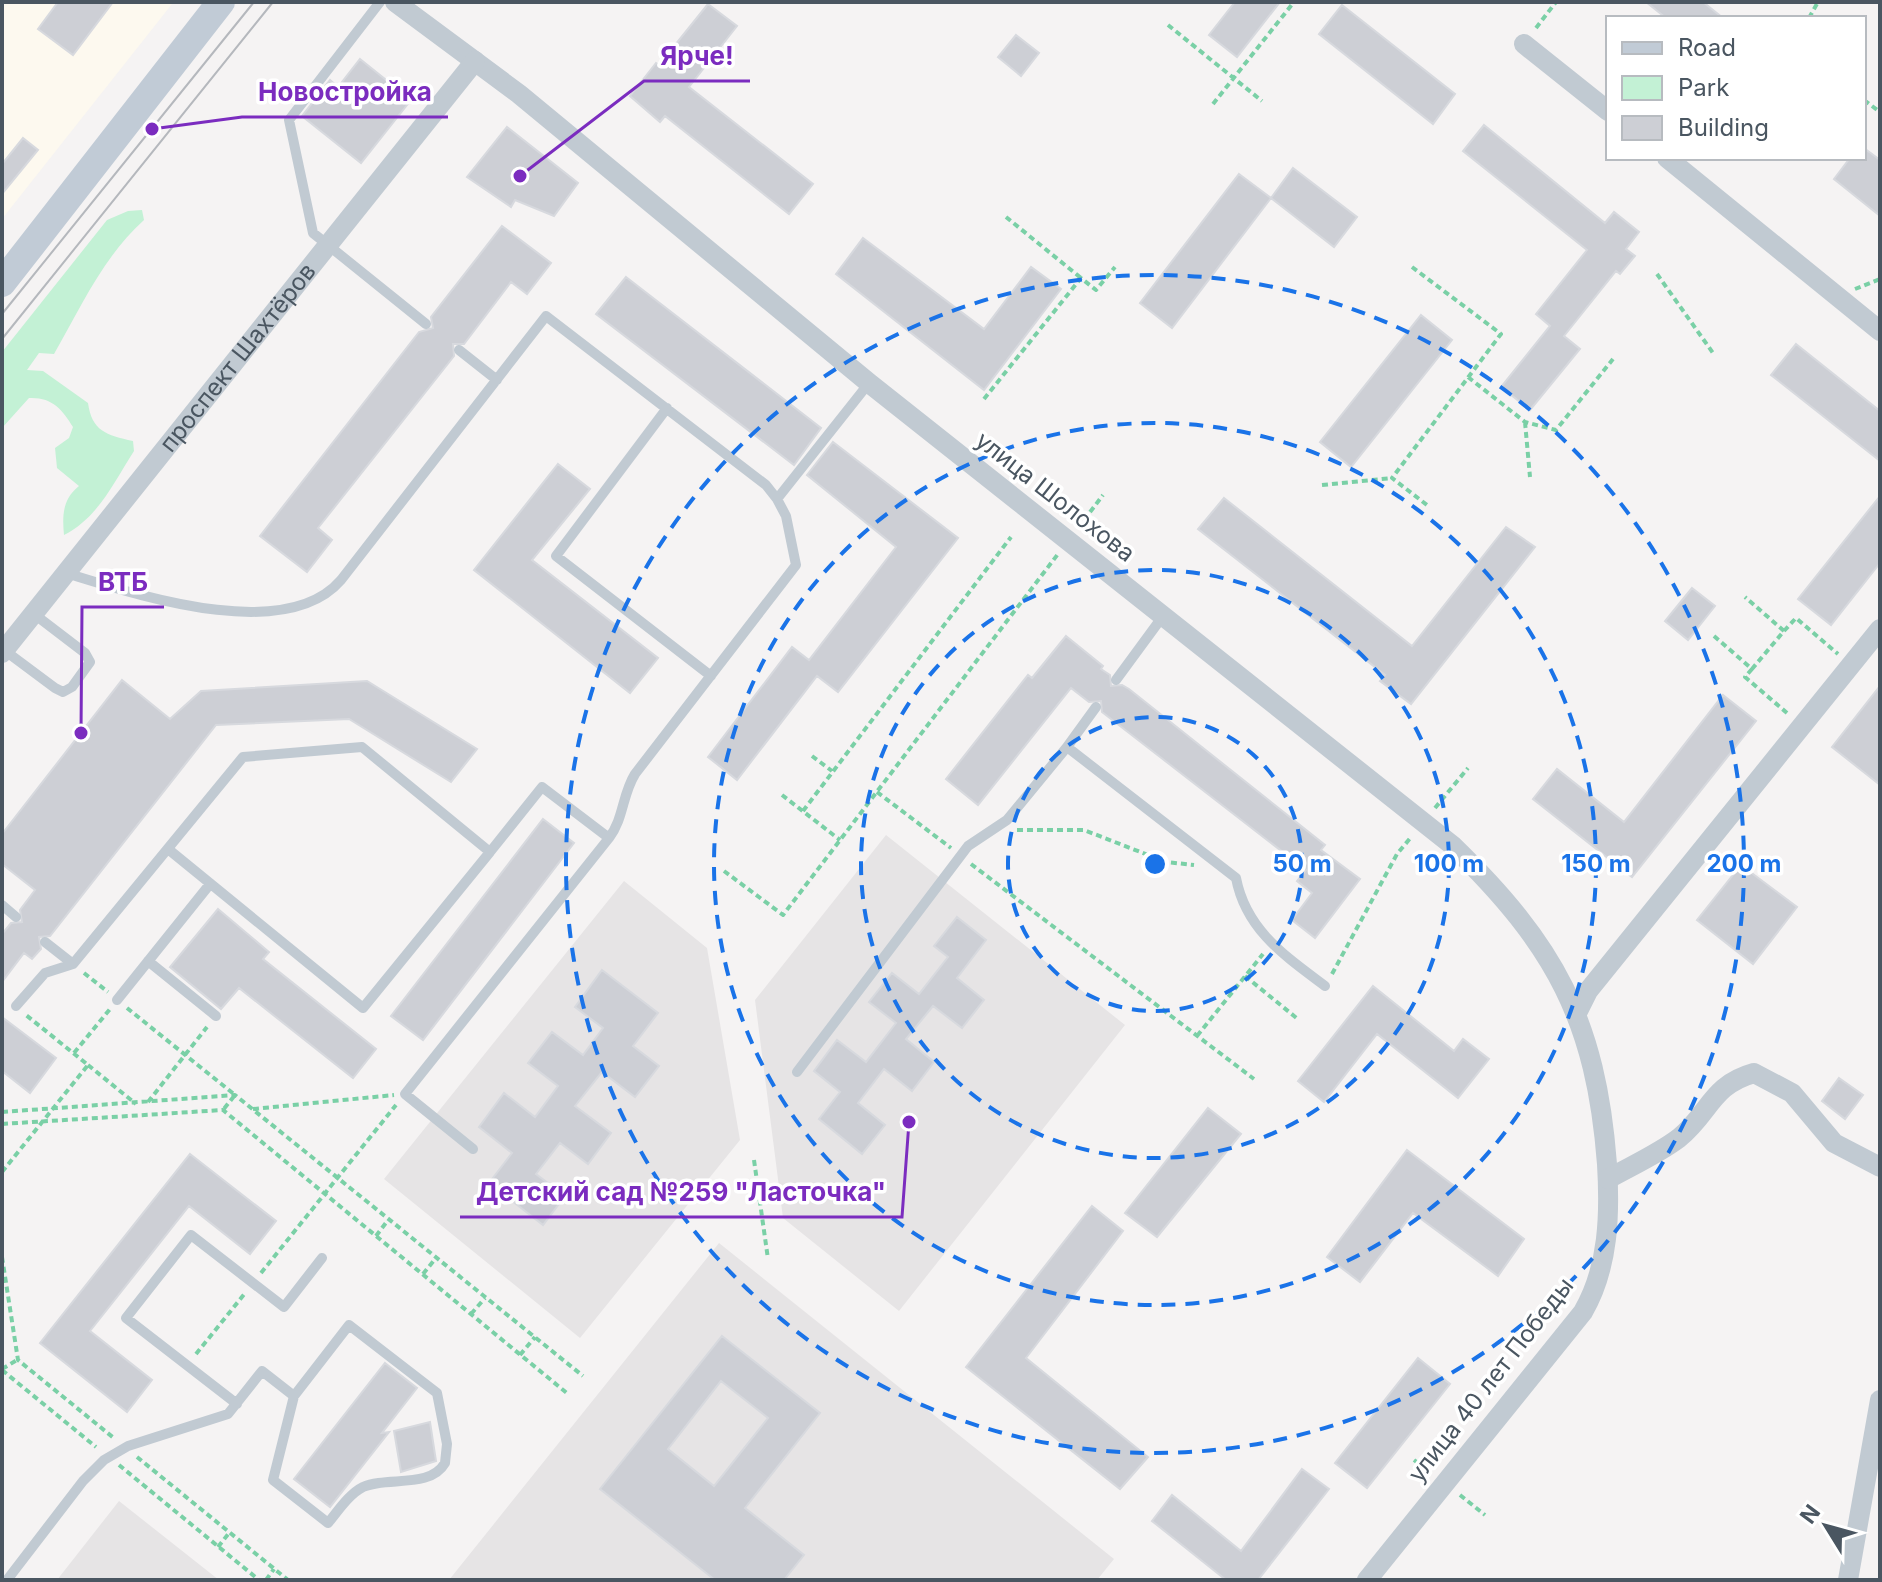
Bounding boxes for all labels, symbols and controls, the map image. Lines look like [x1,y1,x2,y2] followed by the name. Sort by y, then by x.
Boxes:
[1606,16,1866,160] legend
[644,31,750,81] callout: Ярче!
[1678,33,1736,62] text: Road
[660,40,734,71] text: Ярче!
[242,67,448,117] callout: Новостройка
[1678,73,1729,102] text: Park
[258,76,432,107] text: Новостройка
[1678,113,1769,142] text: Building
[153,257,322,458] street label: проспект Шахтёров
[970,425,1141,568] street label: улица Шолохова
[82,557,164,607] callout: ВТБ
[98,566,148,597] text: ВТБ
[1272,849,1332,878] text: 50 m
[1414,849,1484,878] text: 100 m
[1561,849,1631,878] text: 150 m
[1706,849,1782,878] text: 200 m
[1141,850,1169,878] centre of rings
[460,1167,902,1217] callout: Детский сад №259 "Ласточка"
[476,1176,886,1207] text: Детский сад №259 "Ласточка"
[1402,1272,1579,1488] street label: улица 40 лет Победы
[1786,1486,1866,1566] north arrow
[1795,1499,1825,1528] text: N

